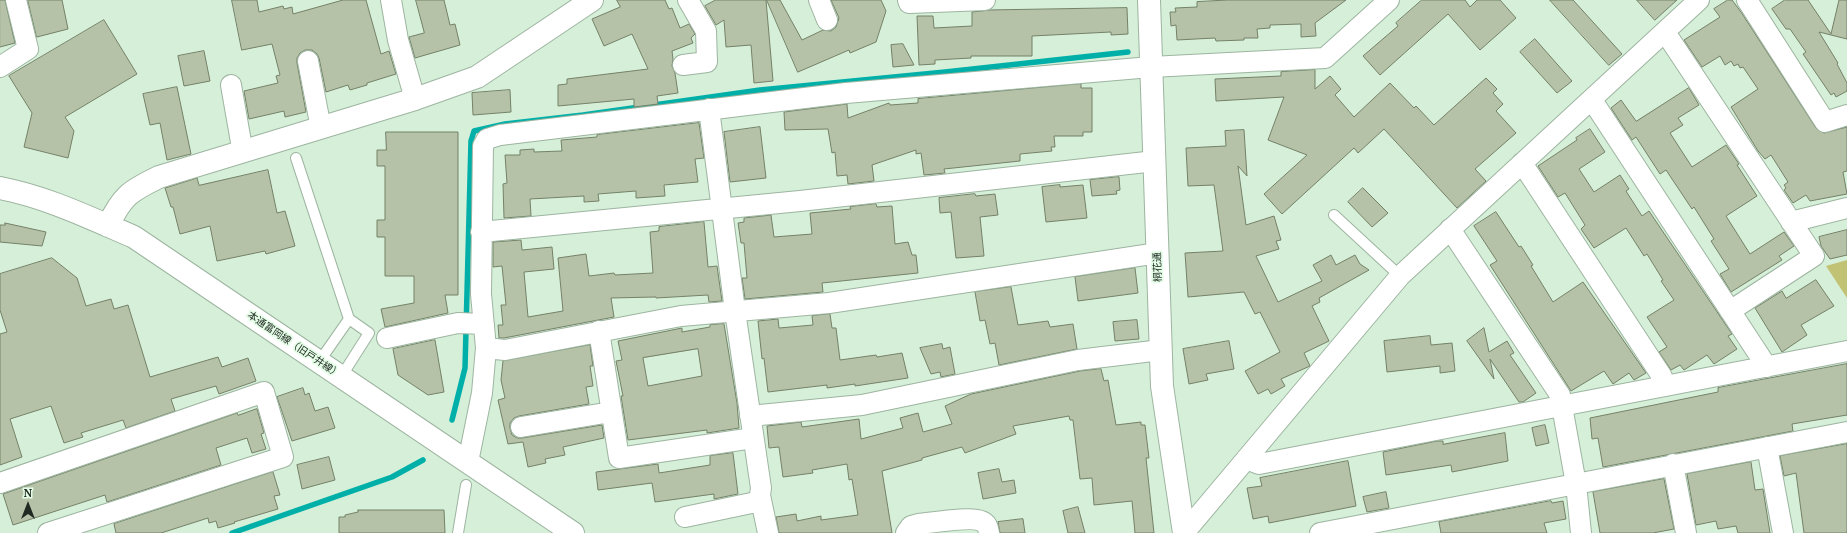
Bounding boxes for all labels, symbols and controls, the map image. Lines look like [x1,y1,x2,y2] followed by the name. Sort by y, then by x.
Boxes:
[1151,252,1165,282] street label: 桐花通
[245,309,343,381] street label: 本通富岡線（旧戸井線）
[8,485,48,525] north arrow
[24,486,32,500] text: N

